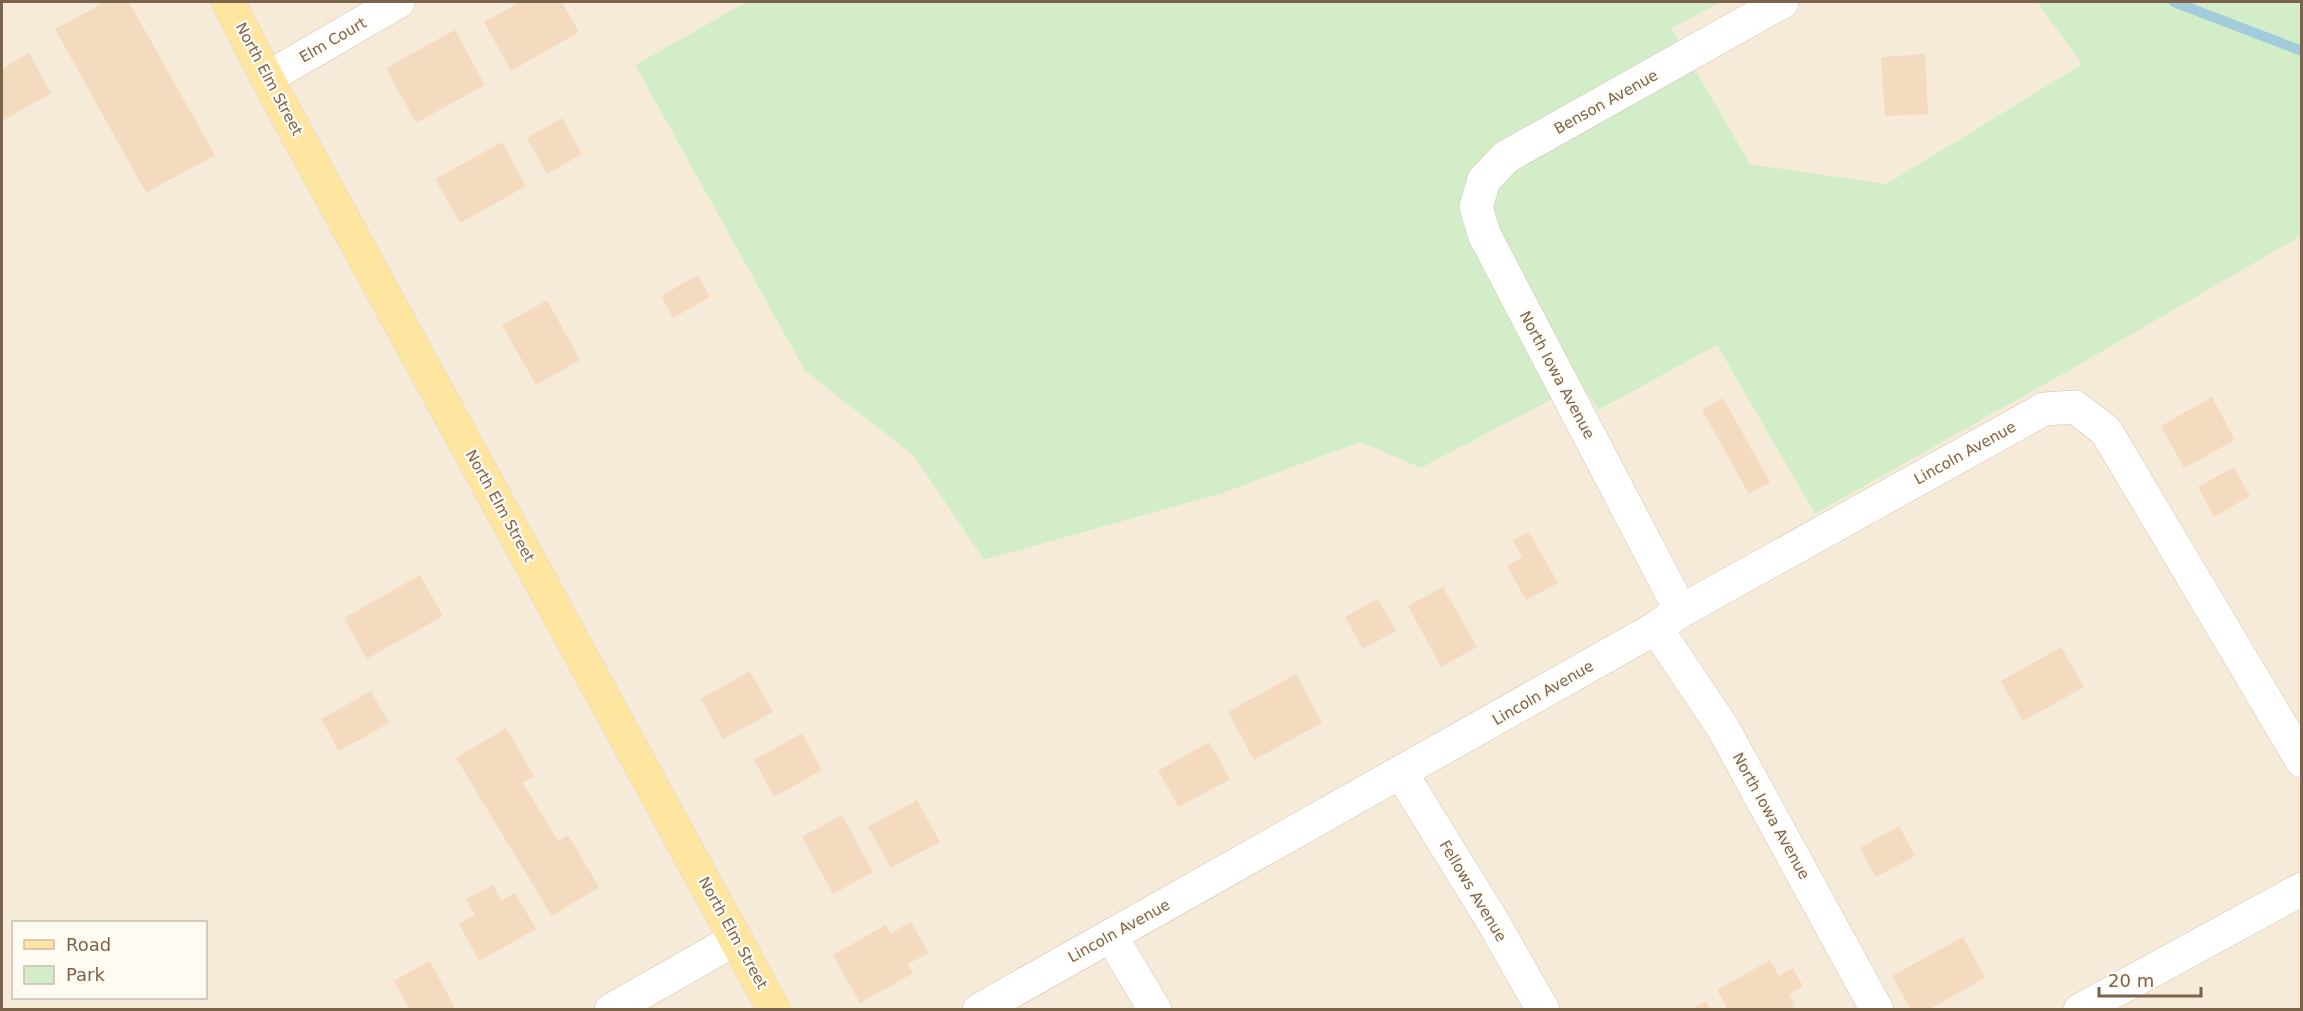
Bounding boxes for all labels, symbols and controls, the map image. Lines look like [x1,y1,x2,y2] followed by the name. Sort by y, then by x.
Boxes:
[296,14,370,66] street label: Elm Court
[232,19,306,139] street label: North Elm Street
[1551,66,1661,138] street label: Benson Avenue
[1516,308,1598,442] street label: North Iowa Avenue
[1911,418,2019,488] street label: Lincoln Avenue
[462,447,538,565] street label: North Elm Street
[1489,657,1597,729] street label: Lincoln Avenue
[1729,749,1813,883] street label: North Iowa Avenue
[1436,837,1510,945] street label: Fellows Avenue
[695,874,771,992] street label: North Elm Street
[1065,896,1173,966] street label: Lincoln Avenue
[12,921,207,999] legend
[66,934,111,955] text: Road
[2099,960,2201,998] scale bar
[66,964,105,985] text: Park
[2108,970,2154,991] text: 20 m

